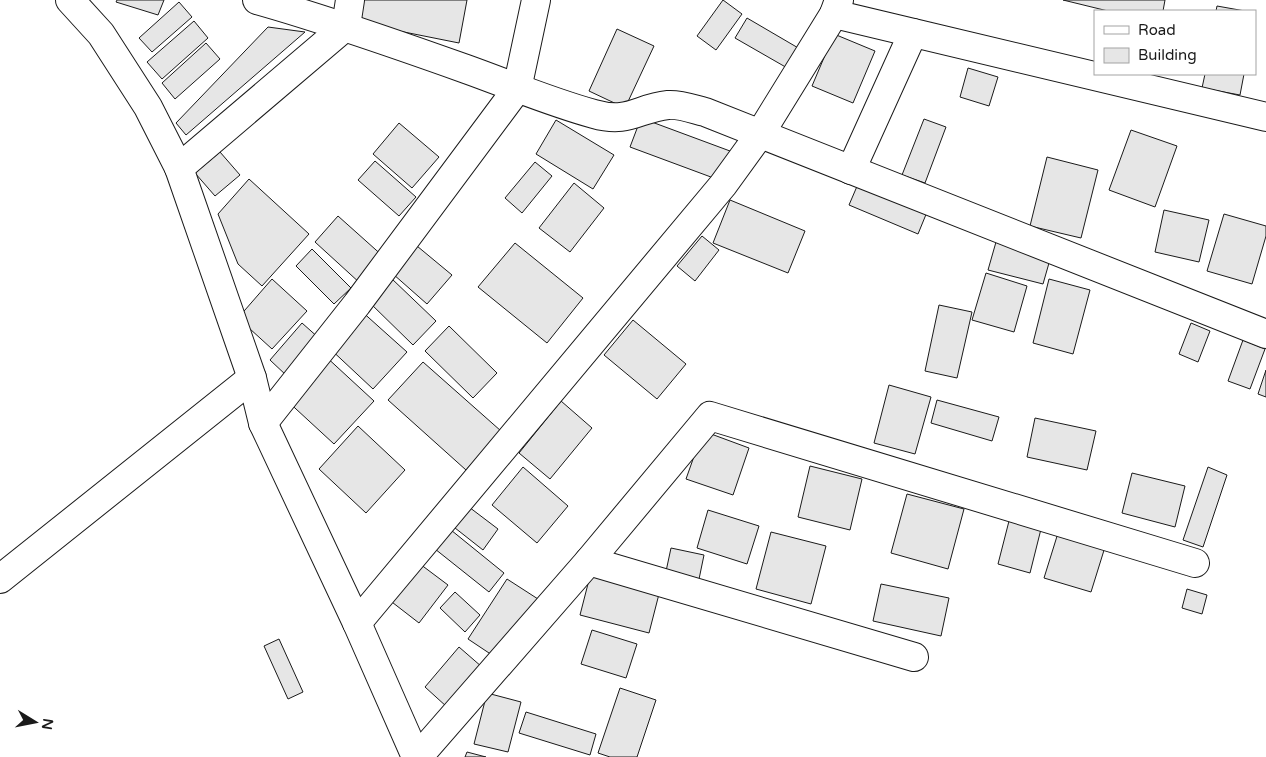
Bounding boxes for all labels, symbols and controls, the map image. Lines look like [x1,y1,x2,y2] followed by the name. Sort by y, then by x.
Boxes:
[1094,10,1256,75] legend
[1138,21,1176,39] text: Road
[1138,46,1197,64] text: Building
[10,697,60,747] north arrow
[38,717,57,731] text: N

